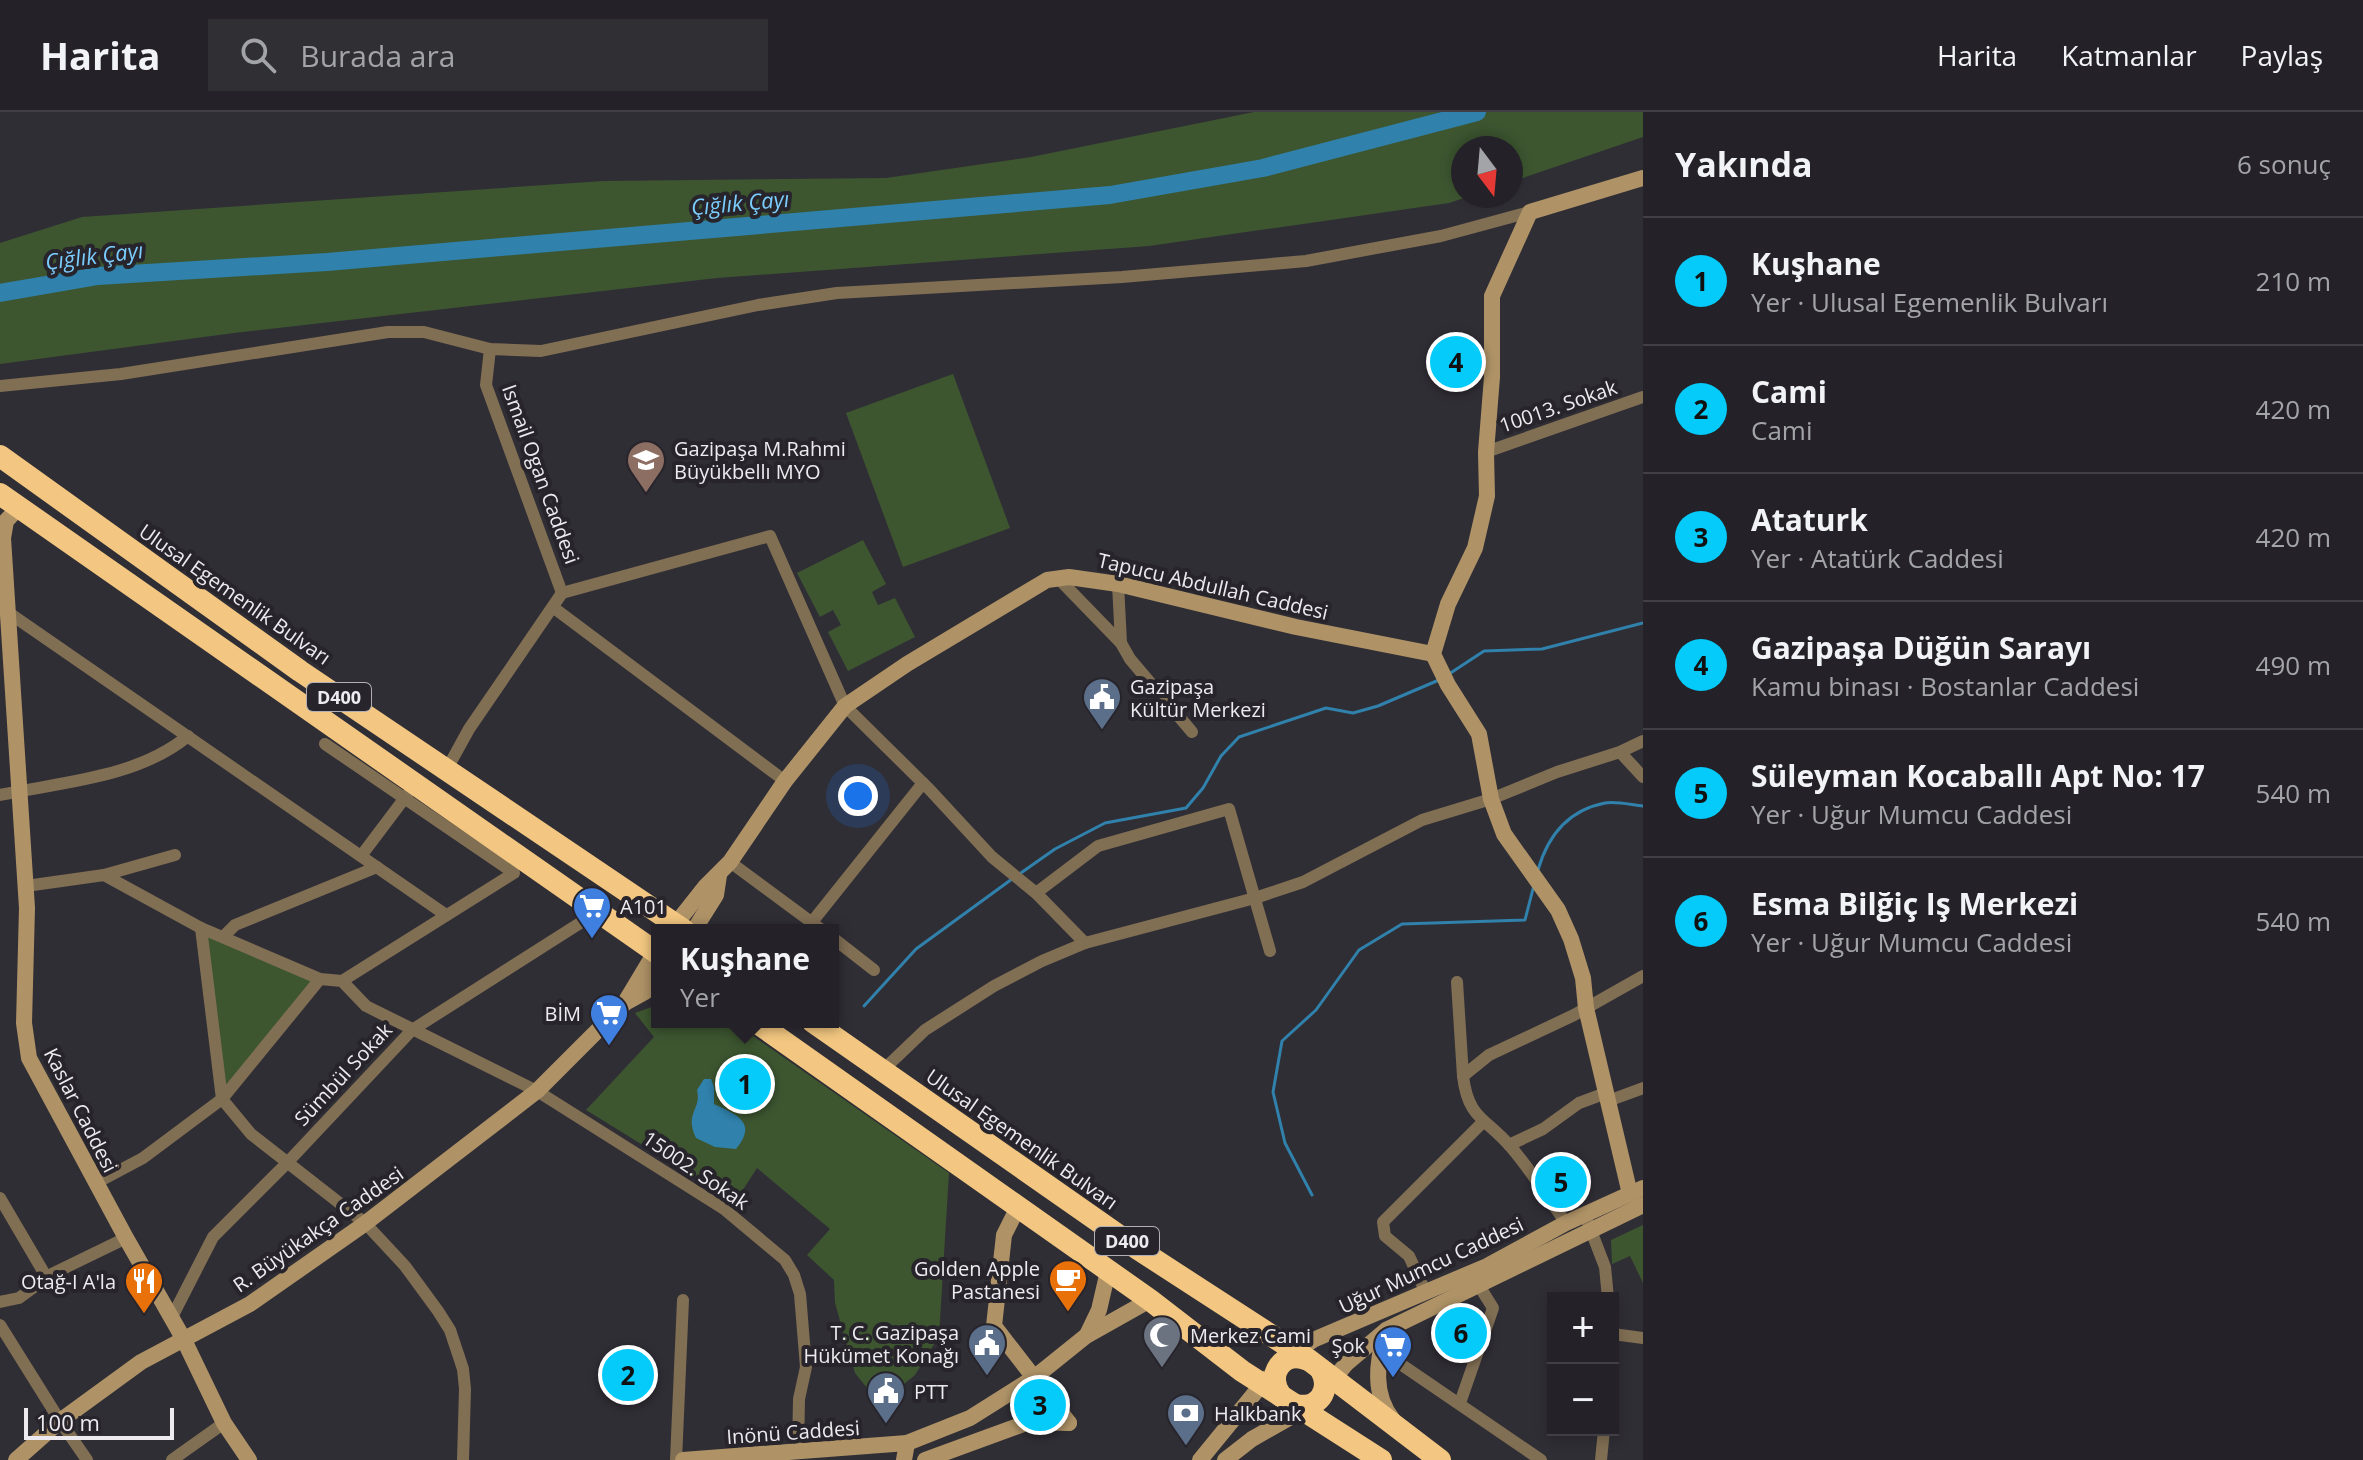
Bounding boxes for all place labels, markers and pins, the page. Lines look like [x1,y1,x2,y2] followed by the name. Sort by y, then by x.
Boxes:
[1430,332,1482,392] pin: 4
[674,435,846,485] place label: Gazipaşa M.Rahmi Büyükbellı MYO
[625,439,667,494] school or university icon: Gazipaşa M.Rahmi Büyükbellı MYO
[1130,673,1266,723] place label: Gazipaşa Kültür Merkezi
[1081,676,1123,731] public building icon: Gazipaşa Kültür Merkezi
[571,885,613,940] supermarket icon: A101
[620,893,667,920] place label: A101
[588,992,630,1047] supermarket icon: BİM
[545,1000,581,1027] place label: BİM
[719,1054,771,1114] pin: 1
[1535,1152,1587,1212] pin: 5
[914,1255,1040,1305] place label: Golden Apple Pastanesi
[1047,1258,1089,1313] cafe icon: Golden Apple Pastanesi
[123,1260,165,1315] restaurant icon: Otağ-I A'la
[21,1268,116,1295] place label: Otağ-I A'la
[1435,1303,1487,1363] pin: 6
[1141,1314,1183,1369] mosque icon: Merkez Cami
[804,1319,959,1369] place label: T. C. Gazipaşa Hükümet Konağı
[966,1322,1008,1377] public building icon: T. C. Gazipaşa Hükümet Konağı
[1190,1322,1311,1349] place label: Merkez Cami
[1372,1324,1414,1379] supermarket icon: Şok
[1331,1332,1365,1359] place label: Şok
[602,1345,654,1405] pin: 2
[865,1370,907,1425] public building icon: PTT
[1014,1375,1066,1435] pin: 3
[914,1378,948,1405] place label: PTT
[1165,1392,1207,1447] bank icon: Halkbank
[1214,1400,1302,1427] place label: Halkbank

